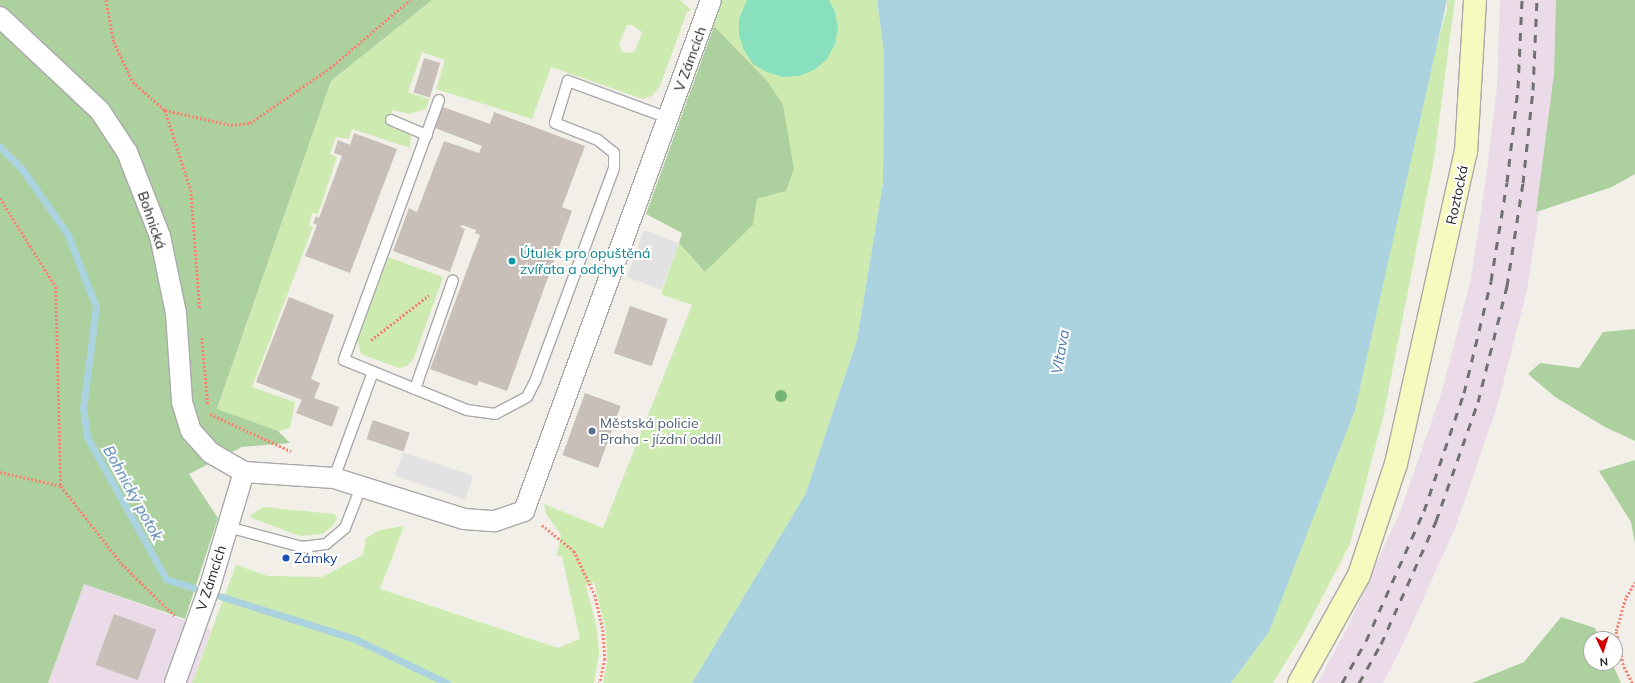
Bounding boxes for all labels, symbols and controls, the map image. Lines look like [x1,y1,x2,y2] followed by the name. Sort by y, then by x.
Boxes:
[671,24,709,94] street label: V Zámcích
[1443,164,1471,226] street label: Roztocká
[134,189,170,251] street label: Bohnická
[520,245,650,278] place label: Útulek pro opuštěná zvířata a odchyt
[507,256,517,266] marker: Útulek pro opuštěná zvířata a odchyt
[1047,328,1073,376] water label: Vltava
[600,415,721,448] place label: Městská policie Praha - jízdní oddíl
[587,426,597,436] marker: Městská policie Praha - jízdní oddíl
[100,442,166,544] water label: Bohnický potok
[193,543,229,613] street label: V Zámcích
[294,550,337,566] place label: Zámky
[281,553,291,563] marker: Zámky
[1583,631,1623,671] north arrow
[1599,655,1608,669] text: N

